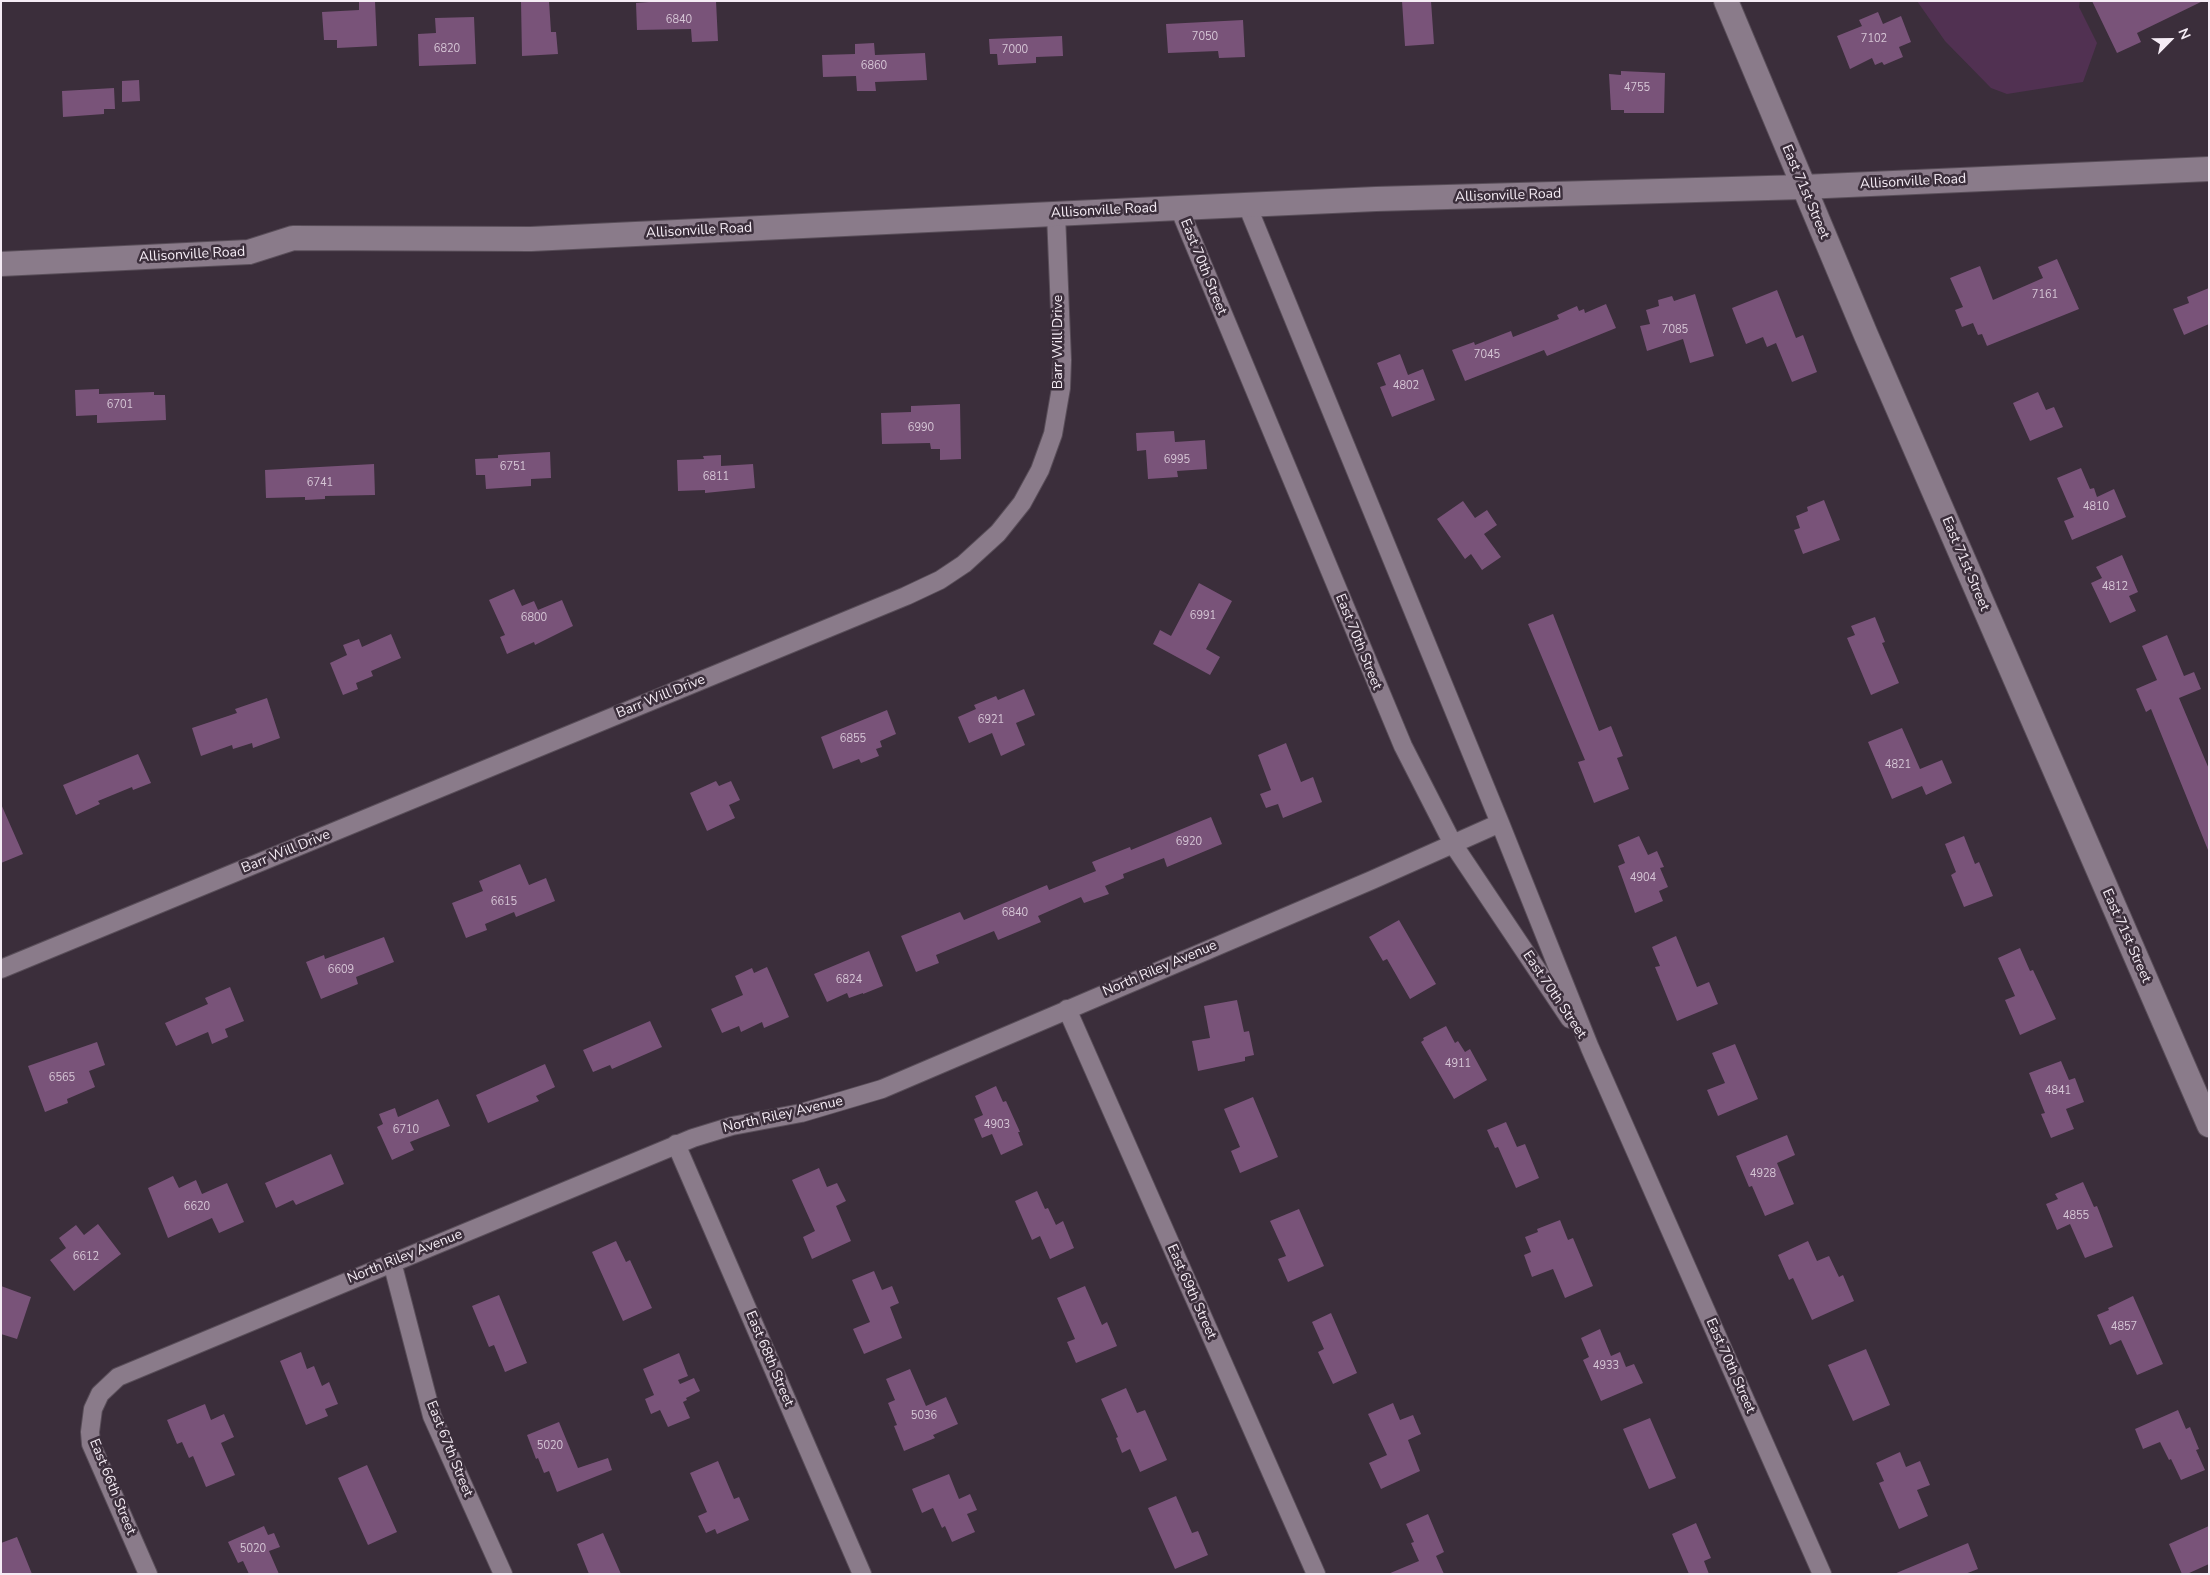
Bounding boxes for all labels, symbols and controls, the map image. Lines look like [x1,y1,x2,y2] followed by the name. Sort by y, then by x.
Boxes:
[666,13,692,27] house number: 6840
[2145,15,2195,65] north arrow
[2173,25,2195,42] text: N
[1192,30,1218,44] house number: 7050
[1861,32,1887,46] house number: 7102
[434,42,460,56] house number: 6820
[1002,43,1028,57] house number: 7000
[861,59,887,73] house number: 6860
[1624,81,1650,95] house number: 4755
[1778,142,1832,242] street label: East 71st Street
[1859,171,1967,193] street label: Allisonville Road
[1455,186,1561,206] street label: Allisonville Road
[1050,200,1158,222] street label: Allisonville Road
[1176,217,1230,317] street label: East 70th Street
[645,220,753,242] street label: Allisonville Road
[138,244,246,266] street label: Allisonville Road
[2032,288,2058,302] house number: 7161
[1051,295,1067,389] street label: Barr Will Drive
[1662,323,1688,337] house number: 7085
[1474,348,1500,362] house number: 7045
[1393,379,1419,393] house number: 4802
[107,398,133,412] house number: 6701
[908,421,934,435] house number: 6990
[1164,453,1190,467] house number: 6995
[500,460,526,474] house number: 6751
[703,470,729,484] house number: 6811
[307,476,333,490] house number: 6741
[2083,500,2109,514] house number: 4810
[1938,514,1992,614] street label: East 71st Street
[2102,580,2128,594] house number: 4812
[1331,592,1385,692] street label: East 70th Street
[1190,609,1216,623] house number: 6991
[521,611,547,625] house number: 6800
[614,672,708,722] street label: Barr Will Drive
[978,713,1004,727] house number: 6921
[840,732,866,746] house number: 6855
[1885,758,1911,772] house number: 4821
[239,827,333,877] street label: Barr Will Drive
[1176,835,1202,849] house number: 6920
[1630,871,1656,885] house number: 4904
[2098,887,2154,985] street label: East 71st Street
[491,895,517,909] house number: 6615
[1002,906,1028,920] house number: 6840
[1100,937,1220,1001] street label: North Riley Avenue
[1518,948,1590,1042] street label: East 70th Street
[328,963,354,977] house number: 6609
[836,973,862,987] house number: 6824
[1445,1057,1471,1071] house number: 4911
[49,1071,75,1085] house number: 6565
[2045,1084,2071,1098] house number: 4841
[721,1093,845,1137] street label: North Riley Avenue
[984,1118,1010,1132] house number: 4903
[393,1123,419,1137] house number: 6710
[1750,1167,1776,1181] house number: 4928
[184,1200,210,1214] house number: 6620
[2063,1209,2089,1223] house number: 4855
[345,1226,465,1288] street label: North Riley Avenue
[1163,1242,1219,1342] street label: East 69th Street
[73,1250,99,1264] house number: 6612
[741,1309,797,1409] street label: East 68th Street
[1702,1316,1758,1416] street label: East 70th Street
[2111,1320,2137,1334] house number: 4857
[1593,1359,1619,1373] house number: 4933
[422,1399,476,1499] street label: East 67th Street
[911,1409,937,1423] house number: 5036
[85,1437,139,1537] street label: East 66th Street
[537,1439,563,1453] house number: 5020
[240,1542,266,1556] house number: 5020

